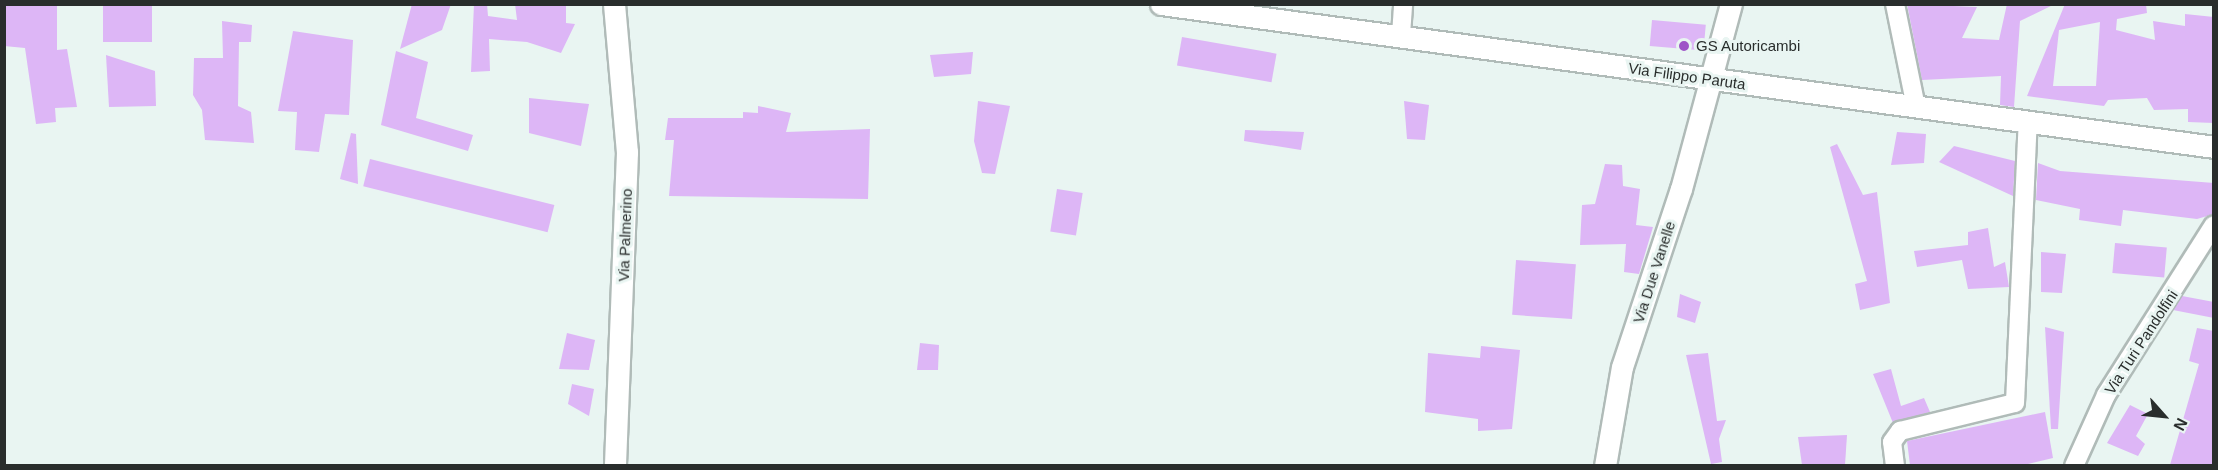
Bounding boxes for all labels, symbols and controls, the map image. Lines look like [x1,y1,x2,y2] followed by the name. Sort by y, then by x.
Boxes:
[1696,37,1801,55] place label: GS Autoricambi
[1677,39,1691,53] marker: GS Autoricambi
[1627,59,1747,93] street label: Via Filippo Paruta
[614,188,636,282] street label: Via Palmerino
[1629,219,1679,325] street label: Via Due Vanelle
[2101,286,2181,398] street label: Via Turi Pandolfini
[2134,386,2194,446] north arrow
[2170,415,2191,433] text: N

